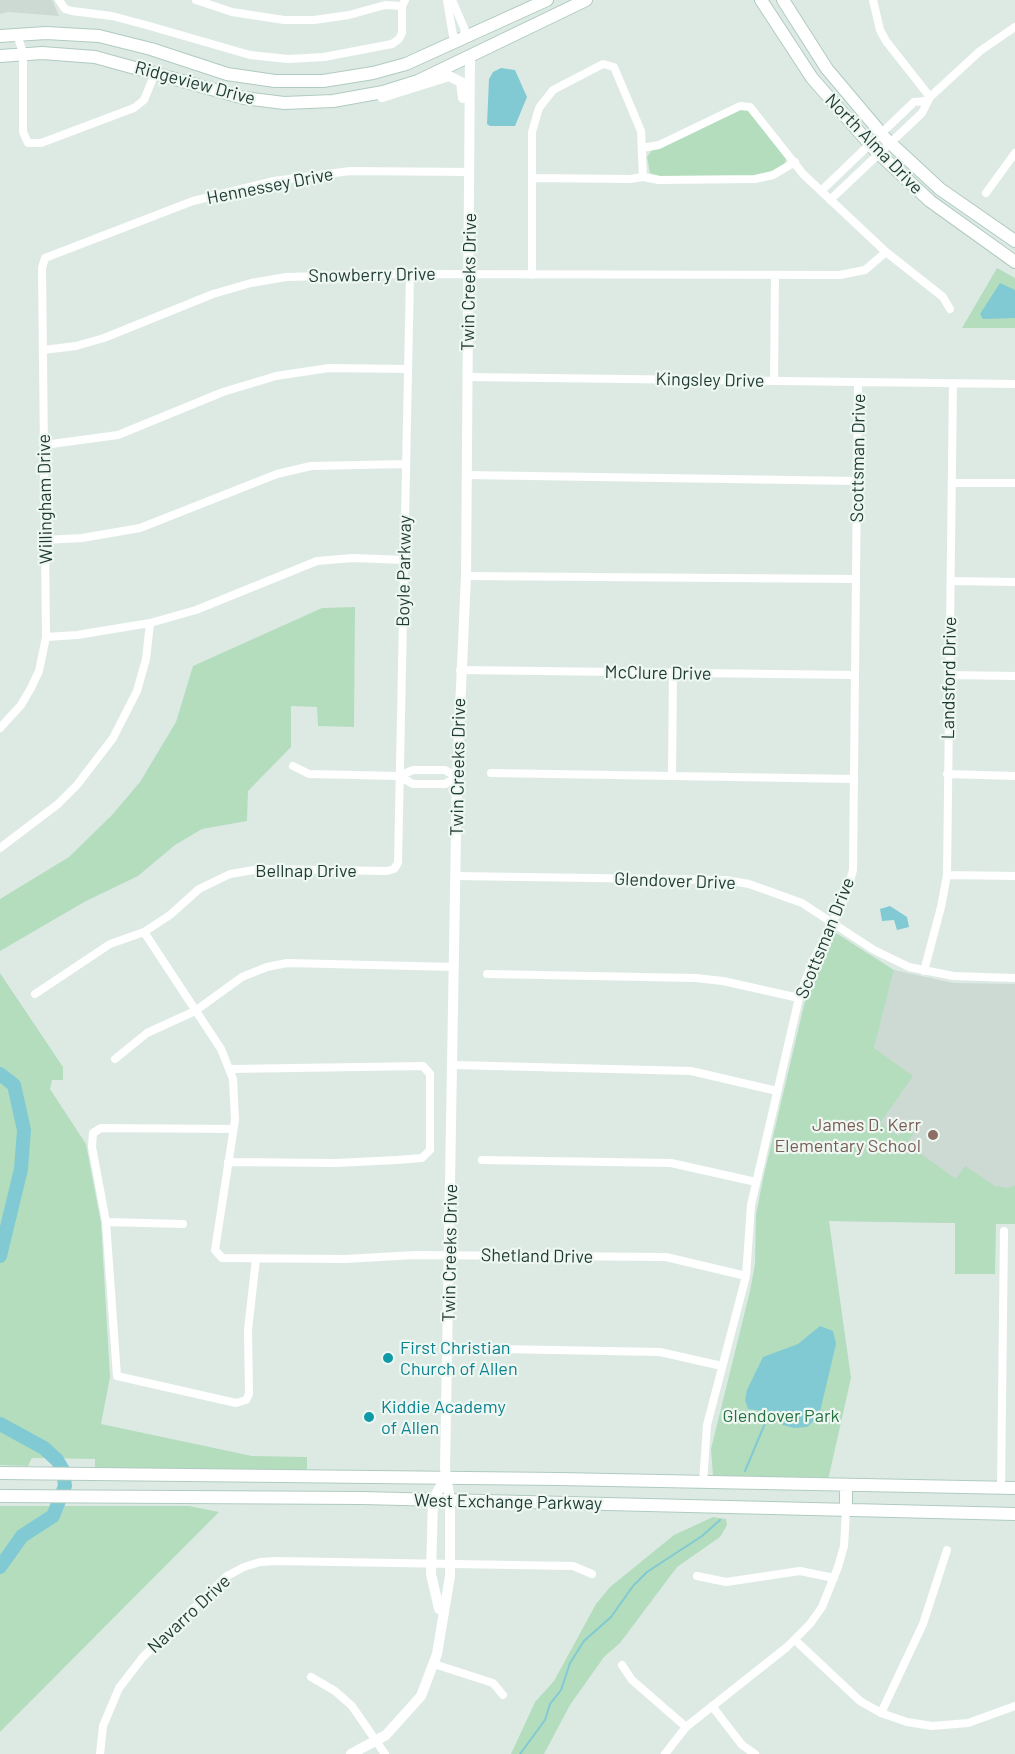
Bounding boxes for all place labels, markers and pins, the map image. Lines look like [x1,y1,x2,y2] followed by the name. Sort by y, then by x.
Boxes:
[774,1114,921,1156] place label: James D. Kerr Elementary School
[926,1128,940,1142] marker: James D. Kerr Elementary School
[400,1337,518,1380] place label: First Christian Church of Allen
[381,1351,395,1365] marker: First Christian Church of Allen
[381,1396,506,1438] place label: Kiddie Academy of Allen
[362,1410,376,1424] marker: Kiddie Academy of Allen

